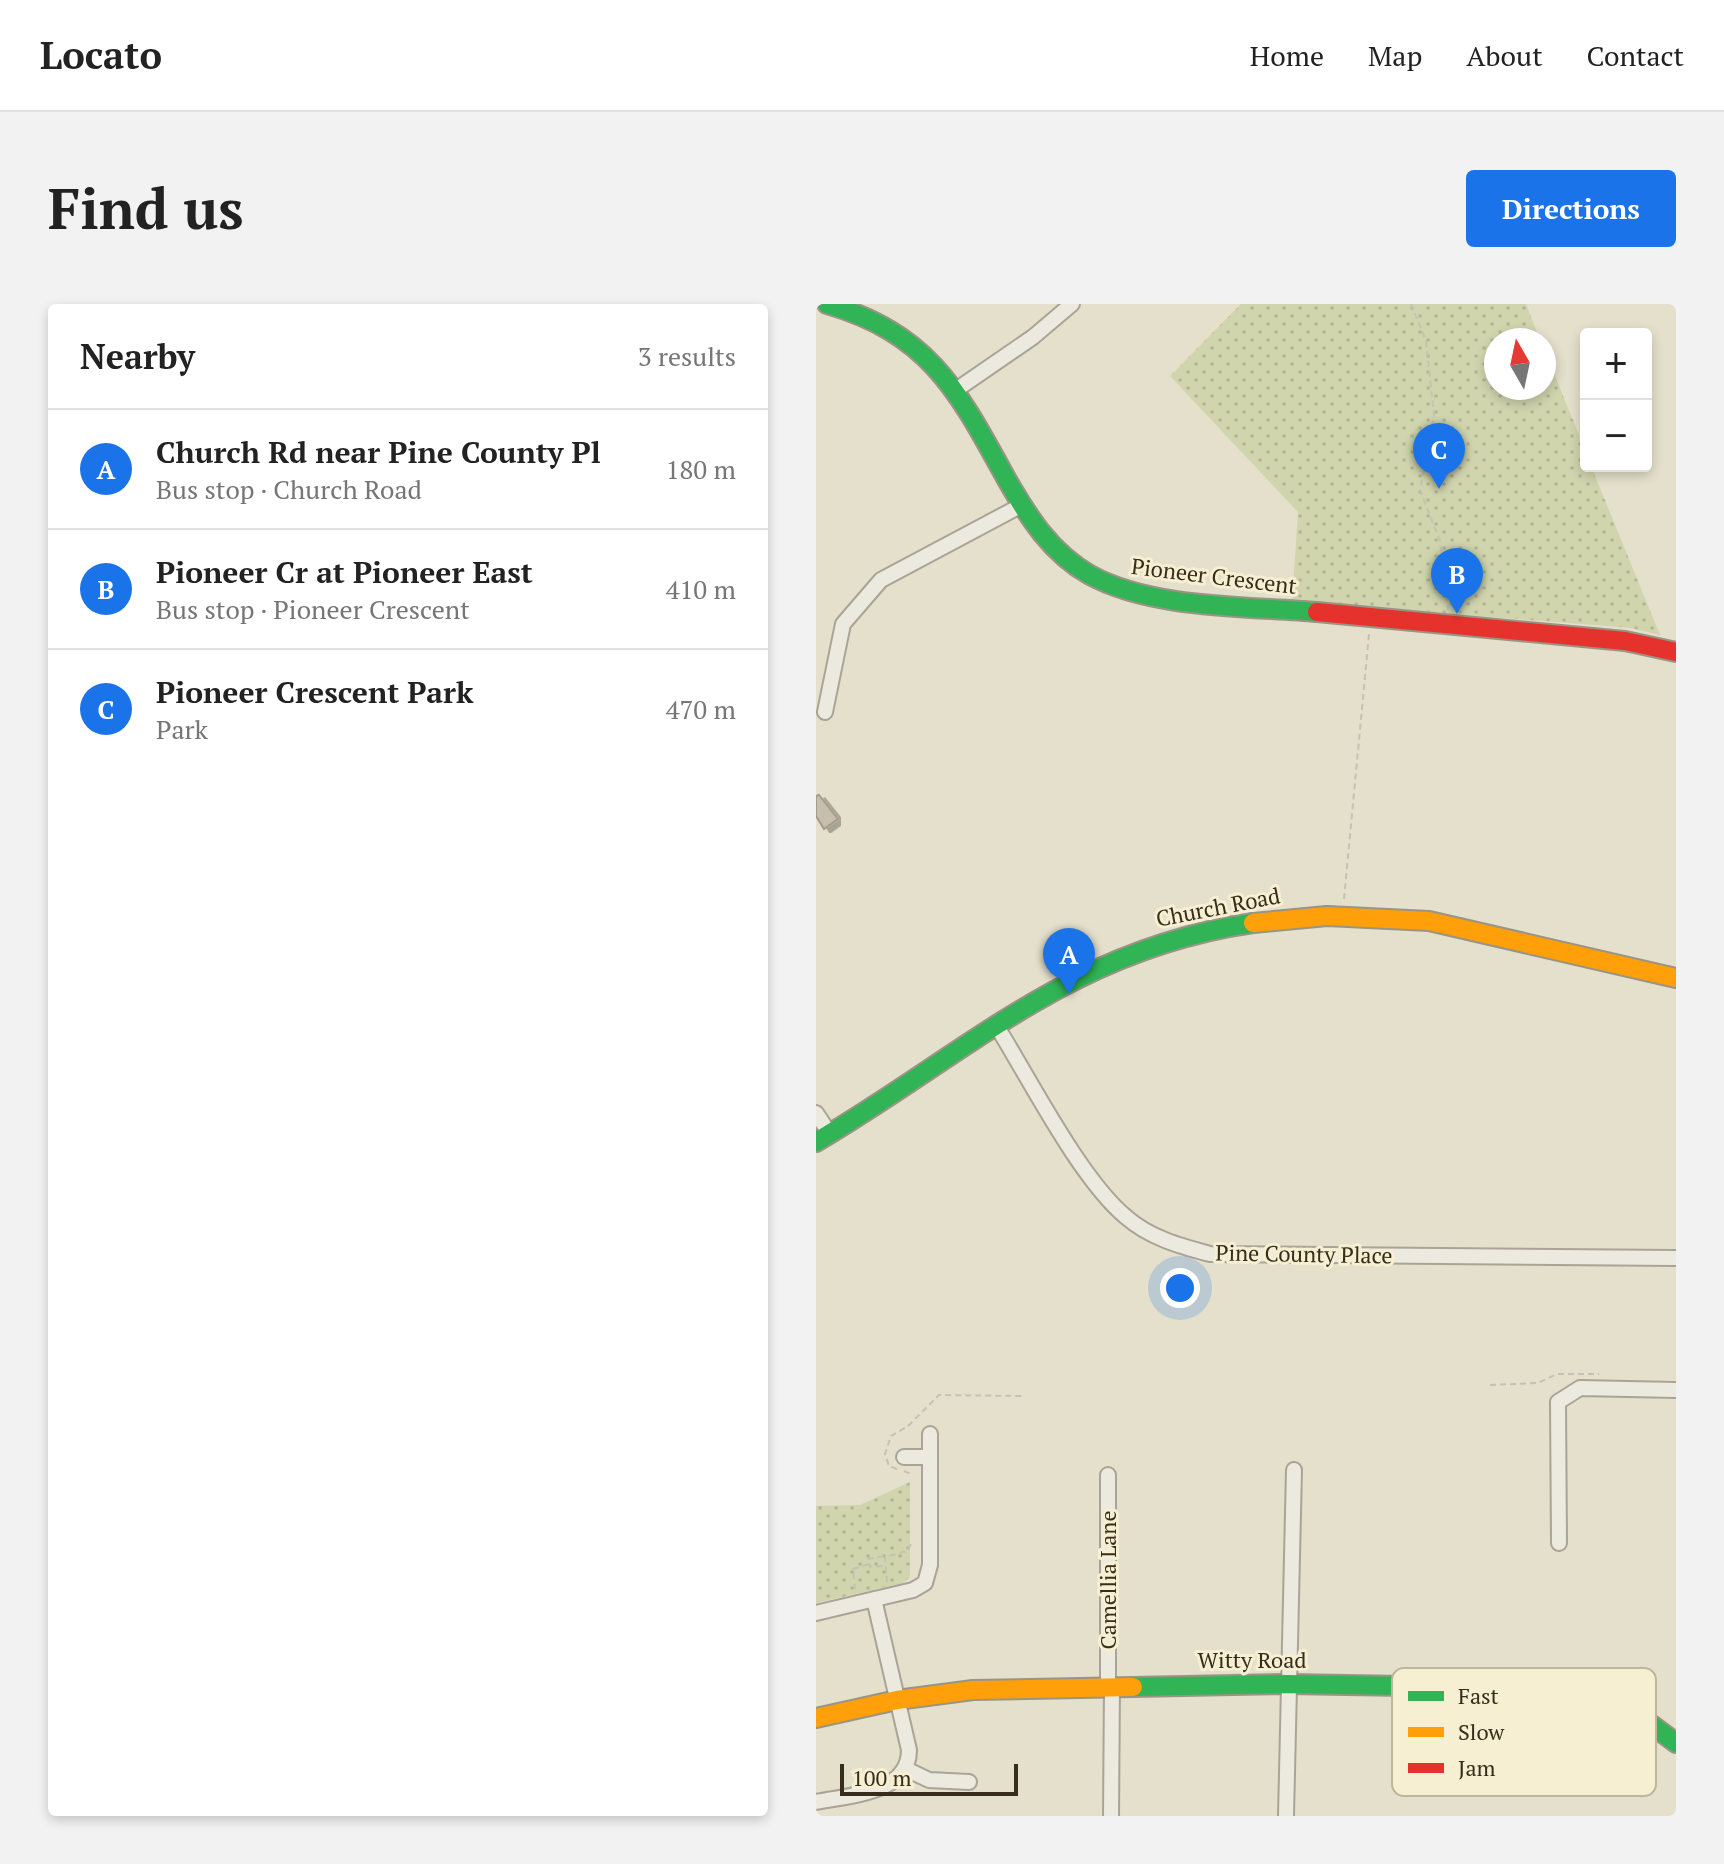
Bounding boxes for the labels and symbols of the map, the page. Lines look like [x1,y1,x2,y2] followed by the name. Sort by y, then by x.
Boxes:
[1484,328,1556,400] north arrow
[1413,423,1465,489] pin: C
[1431,548,1483,614] pin: B
[1130,551,1298,600] street label: Pioneer Crescent
[1153,880,1282,933] street label: Church Road
[1043,928,1095,994] pin: A
[1215,1237,1393,1270] street label: Pine County Place
[1160,1268,1200,1308] your location
[1093,1511,1122,1649] street label: Camellia Lane
[1198,1645,1307,1674] street label: Witty Road
[1392,1668,1656,1796] legend
[1458,1681,1499,1710] text: Fast
[1458,1717,1505,1746] text: Slow
[1458,1753,1496,1782] text: Jam
[840,1760,1018,1796] scale bar

